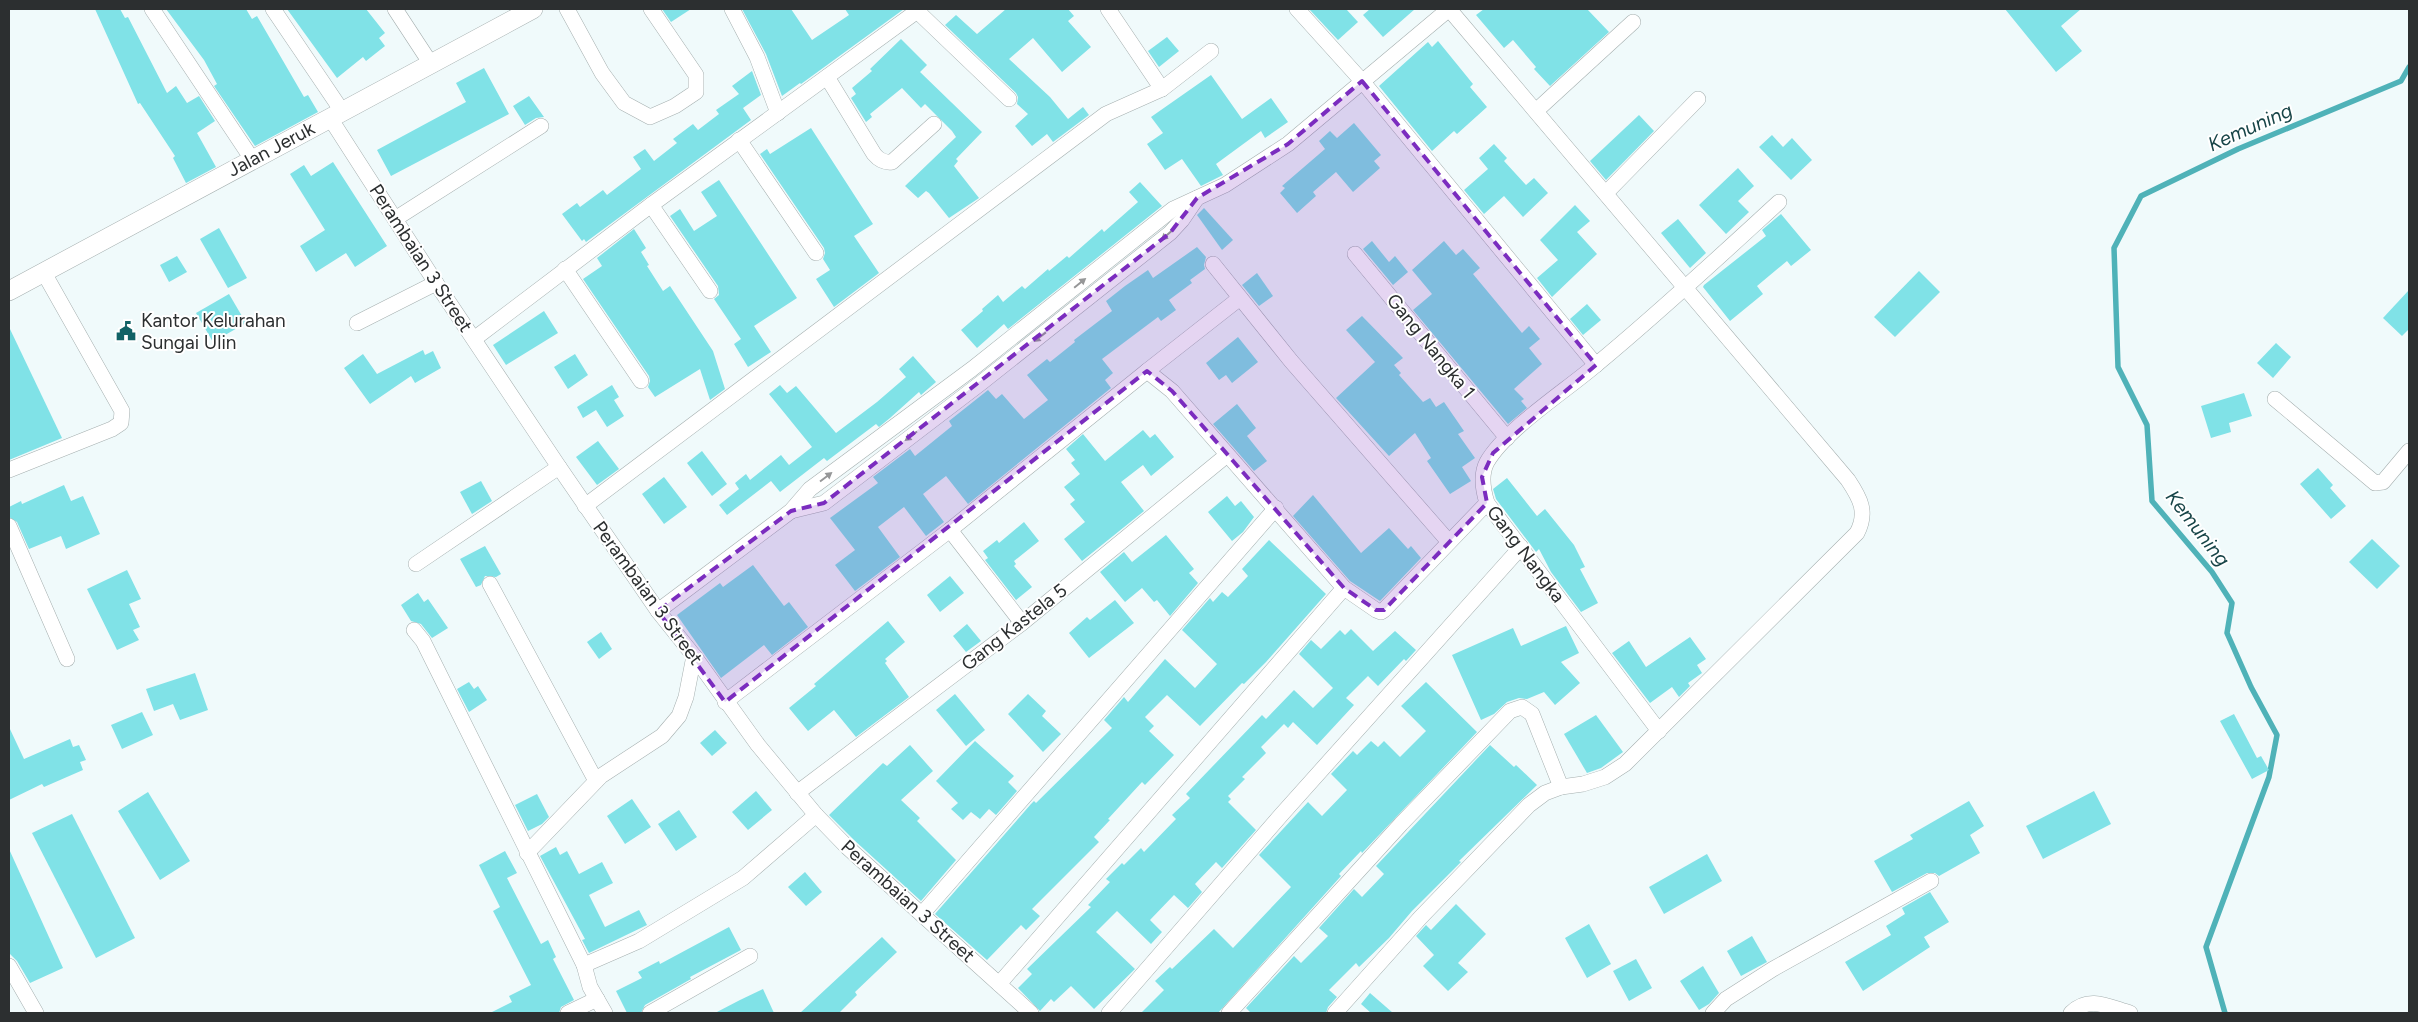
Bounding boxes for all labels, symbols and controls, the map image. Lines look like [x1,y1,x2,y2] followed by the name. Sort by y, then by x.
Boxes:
[2204,98,2296,156] water label: Kemuning
[224,116,319,181] street label: Jalan Jeruk
[365,180,477,336] street label: Perambaian 3 Street
[1160,230,1173,241] one-way arrow
[1073,277,1086,288] one-way arrow
[1382,289,1480,403] street label: Gang Nangka 1
[141,309,286,354] place label: Kantor Kelurahan Sungai Ulin
[115,320,137,342] public building icon: Kantor Kelurahan Sungai Ulin
[1034,332,1047,343] one-way arrow
[905,431,918,442] one-way arrow
[819,472,833,482] one-way arrow
[2161,485,2235,571] water label: Kemuning
[1482,501,1570,607] street label: Gang Nangka
[588,517,708,669] street label: Perambaian 3 Street
[957,579,1071,675] street label: Gang Kastela 5
[836,835,980,967] street label: Perambaian 3 Street

